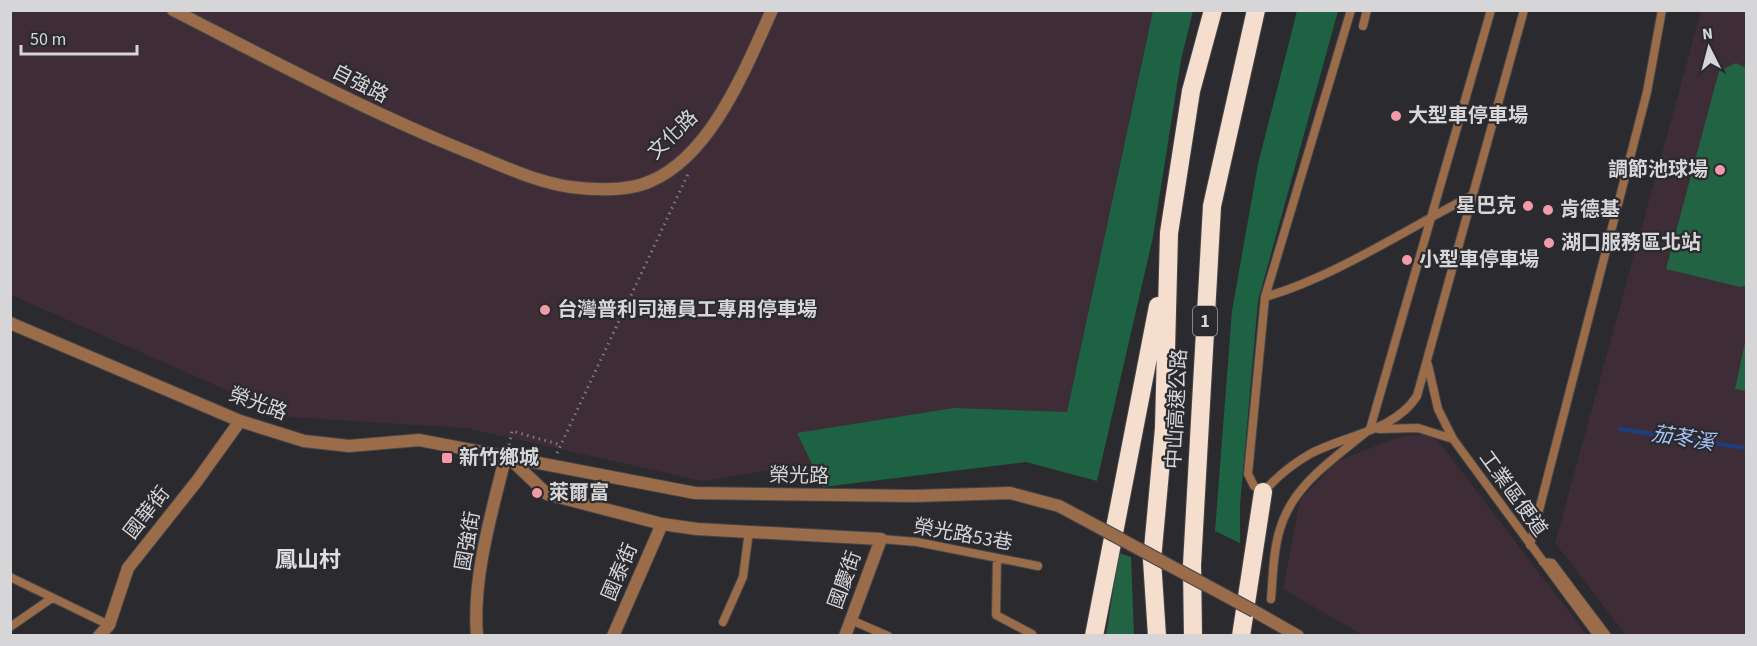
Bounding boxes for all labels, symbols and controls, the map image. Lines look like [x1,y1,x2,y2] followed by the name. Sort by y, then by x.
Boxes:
[21,18,136,56] scale bar
[1679,18,1739,78] north arrow
[1701,23,1714,46] text: N
[30,27,66,52] text: 50 m
[327,58,393,110] street label: 自強路
[1408,102,1528,130] place label: 大型車停車場
[642,104,704,166] street label: 文化路
[1389,109,1403,123] marker: 大型車停車場
[1608,156,1708,184] place label: 調節池球場
[1713,163,1727,177] marker: 調節池球場
[1456,192,1516,220] place label: 星巴克
[1560,196,1620,224] place label: 肯德基
[1521,199,1535,213] marker: 星巴克
[1541,203,1555,217] marker: 肯德基
[1561,229,1701,257] place label: 湖口服務區北站
[1542,236,1556,250] marker: 湖口服務區北站
[1419,246,1539,274] place label: 小型車停車場
[1400,253,1414,267] marker: 小型車停車場
[557,296,817,324] place label: 台灣普利司通員工專用停車場
[538,303,552,317] marker: 台灣普利司通員工專用停車場
[1193,306,1217,336] road number: 1
[1160,348,1194,470] street label: 中山高速公路
[225,381,291,427] street label: 榮光路
[1650,418,1719,458] water label: 茄苳溪
[459,444,539,472] place label: 新竹鄉城
[1472,445,1554,543] street label: 工業區便道
[440,451,454,465] marker: 新竹鄉城
[769,461,829,491] street label: 榮光路
[549,479,609,507] place label: 萊爾富
[117,481,177,545] street label: 國華街
[530,486,544,500] marker: 萊爾富
[449,509,487,573] street label: 國強街
[911,513,1015,557] street label: 榮光路53巷
[595,539,645,605] street label: 國泰街
[275,544,341,576] district label: 鳳山村
[822,547,868,613] street label: 國慶街

